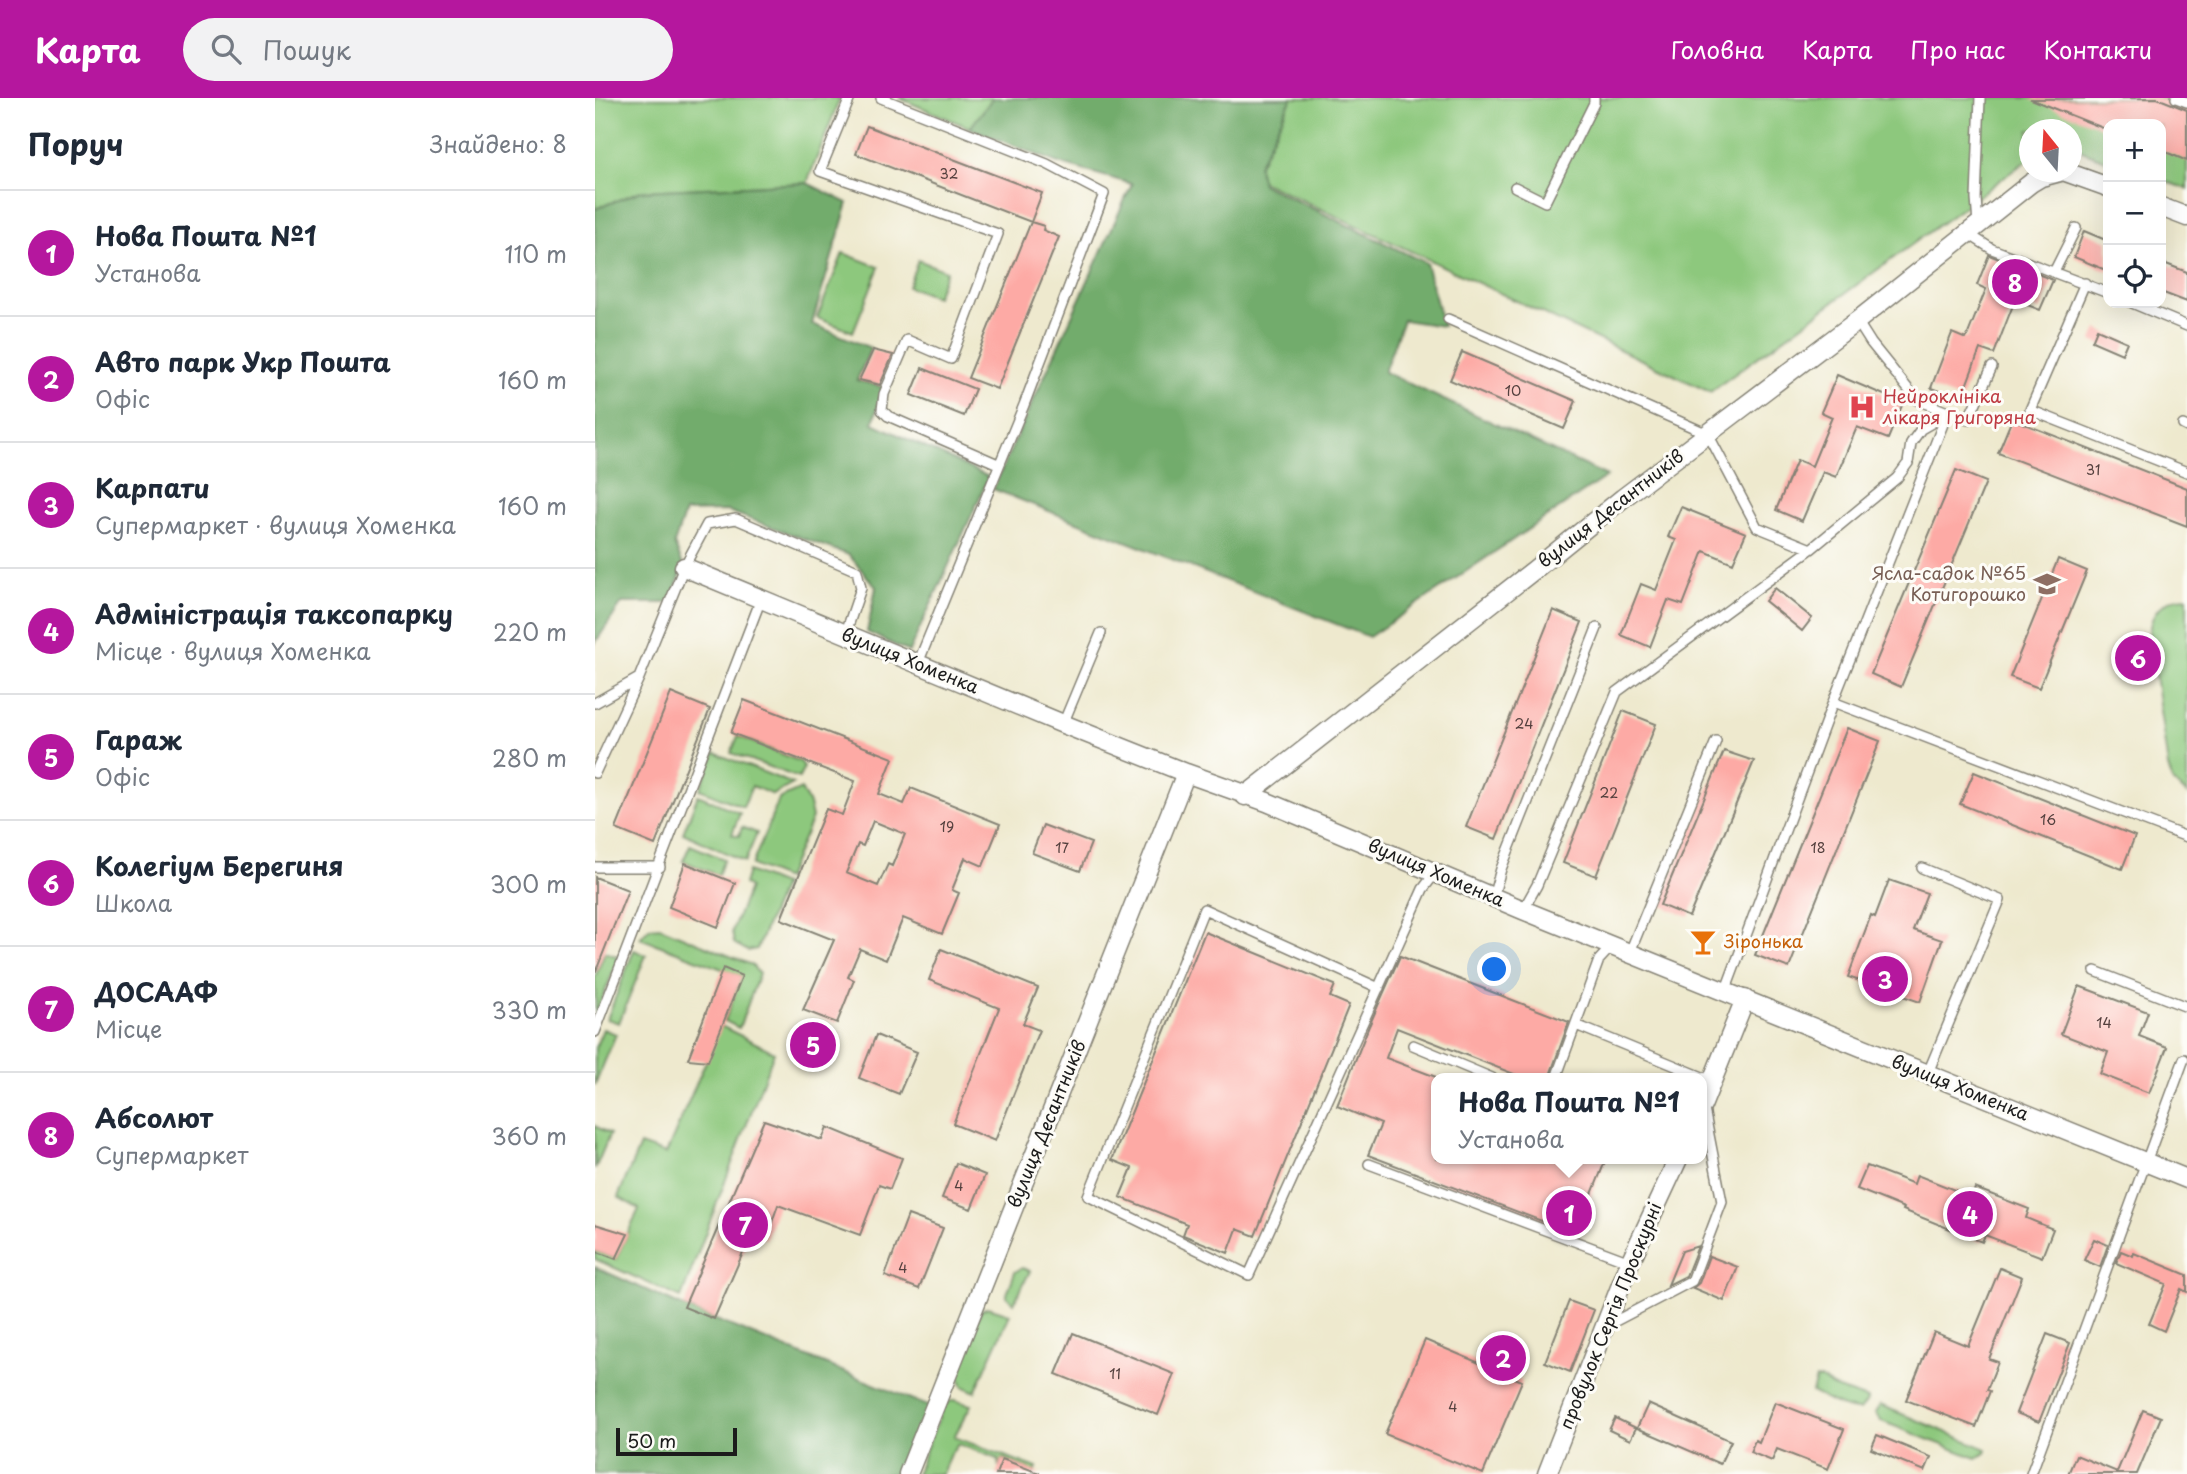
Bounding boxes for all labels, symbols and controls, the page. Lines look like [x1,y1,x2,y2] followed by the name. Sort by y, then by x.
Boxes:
[183,18,673,81] search box
[35,24,141,74] text: Карта
[207,30,245,68] icon: search
[263,30,351,69] text: Пошук
[1671,31,1764,67] text: Головна
[1802,31,1872,67] text: Карта
[1910,31,2005,67] text: Про нас
[2043,31,2152,67] text: Контакти
[2019,119,2082,182] north arrow
[2103,119,2166,308] map controls
[2103,119,2166,182] button: +
[28,121,123,166] text: Поруч
[430,126,567,161] text: Знайдено: 8
[940,163,958,184] house number: 32
[2103,182,2166,245] button: −
[95,216,317,255] text: Нова Пошта №1
[46,236,57,271] text: 1
[505,236,567,271] text: 110 m
[2103,245,2166,308] button: locate
[95,255,201,290] text: Установа
[1992,256,2038,308] pin: 8
[95,342,391,381] text: Авто парк Укр Пошта
[43,362,59,397] text: 2
[498,362,567,397] text: 160 m
[1505,380,1521,401] house number: 10
[95,381,150,416] text: Офіс
[1882,382,2037,430] place label: Нейроклініка лікаря Григоряна
[1847,392,1877,422] hospital icon: Нейроклініка лікаря Григоряна
[1531,442,1689,574] street label: вулиця Десантників
[2086,459,2100,480] house number: 31
[95,468,210,507] text: Карпати
[43,488,59,523] text: 3
[498,488,567,523] text: 160 m
[95,507,456,542] text: Супермаркет · вулиця Хоменка
[1872,559,2026,607] place label: Ясла-садок №65 Котигорошко
[2032,569,2062,599] school or university icon: Ясла-садок №65 Котигорошко
[95,594,453,633] text: Адміністрація таксопарку
[43,614,59,649] text: 4
[493,614,567,649] text: 220 m
[838,620,984,700] street label: вулиця Хоменка
[2115,632,2161,684] pin: 6
[95,633,370,668] text: Місце · вулиця Хоменка
[1515,713,1533,734] house number: 24
[95,720,182,759] text: Гараж
[44,740,58,775] text: 5
[492,740,567,775] text: 280 m
[95,759,150,794] text: Офіс
[1600,782,1618,803] house number: 22
[2040,809,2056,830] house number: 16
[940,816,954,837] house number: 19
[1364,831,1510,913] street label: вулиця Хоменка
[1055,837,1069,858] house number: 17
[1810,837,1826,858] house number: 18
[95,846,344,885] text: Колегіум Берегиня
[43,866,59,901] text: 6
[490,866,567,901] text: 300 m
[95,885,172,920] text: Школа
[1688,927,1718,957] bar icon: Зіронька
[1723,927,1804,954] place label: Зіронька
[1477,952,1511,986] your location
[1862,953,1908,1005] pin: 3
[95,972,218,1011] text: ДОСААФ
[44,992,58,1027] text: 7
[491,992,567,1027] text: 330 m
[95,1011,162,1046] text: Місце
[2096,1012,2112,1033] house number: 14
[790,1019,836,1071] pin: 5
[1000,1035,1092,1211] street label: вулиця Десантників
[1888,1047,2034,1127] street label: вулиця Хоменка
[1431,1073,1707,1164] popup
[1458,1082,1680,1121] text: Нова Пошта №1
[95,1098,213,1137] text: Абсолют
[44,1118,58,1153] text: 8
[492,1118,567,1153] text: 360 m
[1458,1121,1564,1156] text: Установа
[95,1137,249,1172] text: Супермаркет
[954,1175,964,1196] house number: 4
[1546,1187,1592,1239] pin: 1
[1947,1188,1993,1240] pin: 4
[1552,1198,1668,1433] street label: провулок Сергія Проскурні
[722,1199,768,1251] pin: 7
[898,1257,908,1278] house number: 4
[1480,1332,1526,1384] pin: 2
[1109,1363,1121,1384] house number: 11
[1448,1396,1458,1417] house number: 4
[616,1425,737,1457] scale bar
[627,1426,676,1454] text: 50 m

